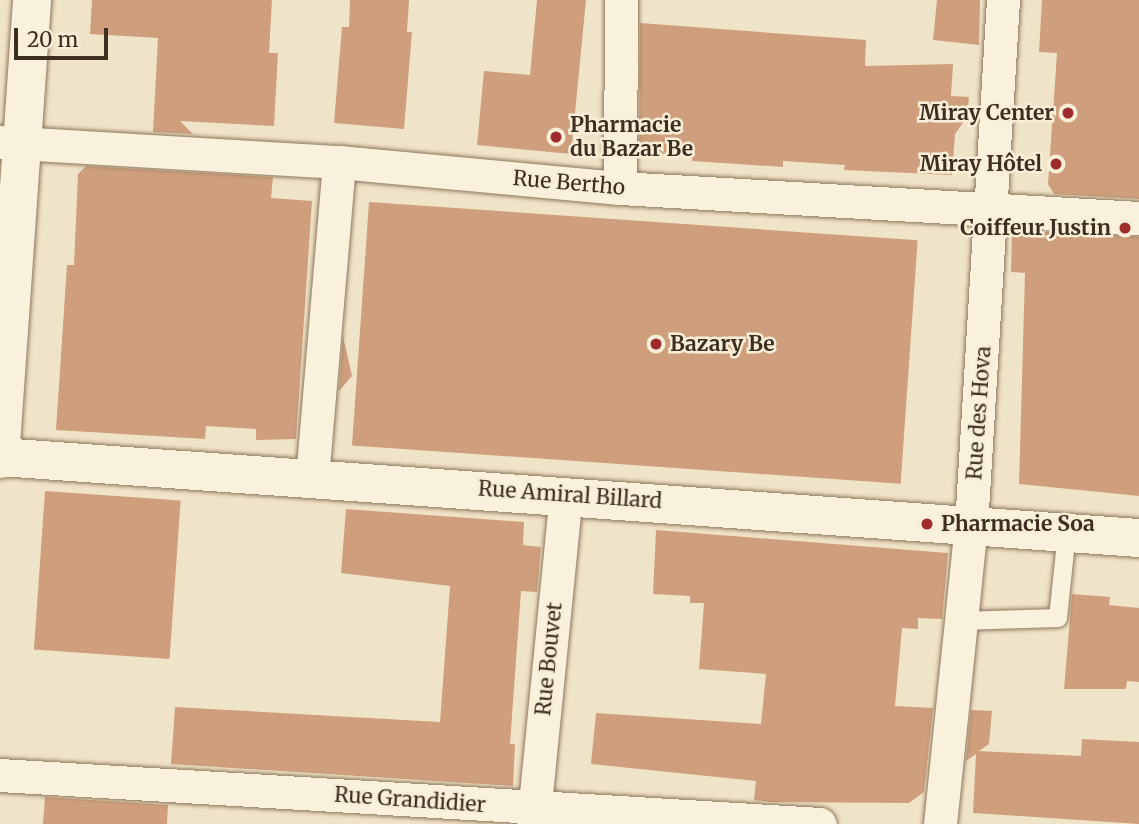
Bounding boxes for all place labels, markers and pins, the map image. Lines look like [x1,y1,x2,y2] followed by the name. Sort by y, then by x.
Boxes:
[919,100,1054,126] place label: Miray Center
[1060,105,1076,121] marker: Miray Center
[570,112,693,162] place label: Pharmacie du Bazar Be
[548,129,564,145] marker: Pharmacie du Bazar Be
[920,151,1042,177] place label: Miray Hôtel
[1048,156,1064,172] marker: Miray Hôtel
[960,215,1111,241] place label: Coiffeur Justin
[1117,220,1133,236] marker: Coiffeur Justin
[670,331,775,357] place label: Bazary Be
[648,336,664,352] marker: Bazary Be
[941,511,1095,537] place label: Pharmacie Soa
[919,516,935,532] marker: Pharmacie Soa

